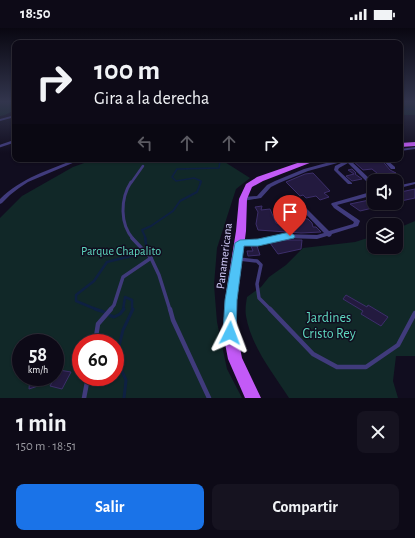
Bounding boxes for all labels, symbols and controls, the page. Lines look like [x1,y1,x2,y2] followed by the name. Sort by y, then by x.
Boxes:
[20,6,51,21] text: 18:50
[28,56,80,108] icon: right
[94,57,160,85] text: 100 m
[94,90,209,108] text: Gira a la derecha
[134,132,156,154] icon: left
[176,132,198,154] icon: ahead
[218,132,240,154] icon: ahead
[260,132,282,154] icon: right
[367,174,403,254] map controls
[367,174,403,210] button: sound
[273,195,307,236] pin
[279,201,301,223] icon: arrive
[367,218,403,254] button: layers
[214,222,234,290] street label: Panamericana
[81,245,161,257] park label: Parque Chapalito
[302,311,356,341] park label: Jardines Cristo Rey
[209,312,251,354] position arrow
[72,334,124,386] speed limit sign: 60
[29,345,47,365] text: 58
[28,365,48,375] text: km/h
[357,411,399,453] button: close
[16,412,67,436] text: 1 min
[16,440,76,453] text: 150 m · 18:51
[16,484,204,530] button: Salir
[212,484,399,530] button: Compartir

